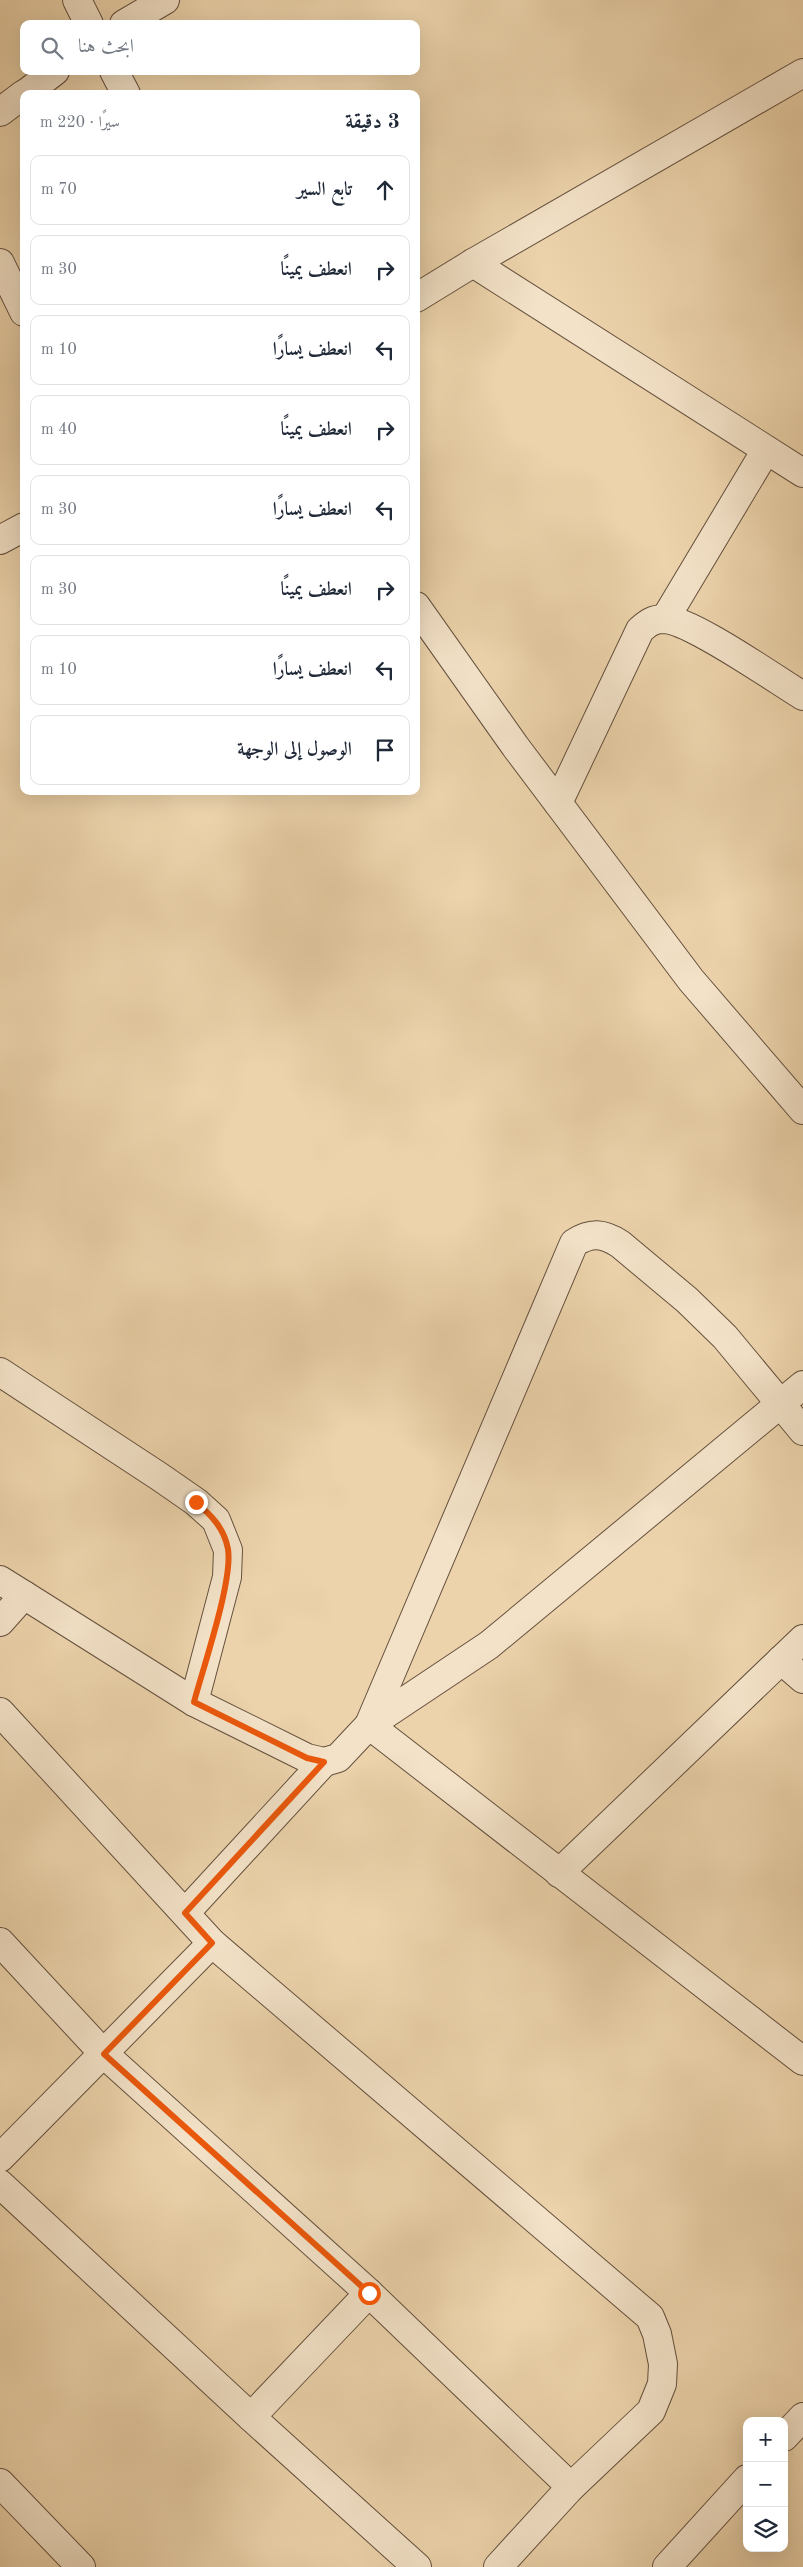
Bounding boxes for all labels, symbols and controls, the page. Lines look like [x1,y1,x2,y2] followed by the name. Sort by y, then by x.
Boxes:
[20,20,420,75] search box
[38,34,66,62] icon: search
[78,38,134,57] text: ابحث هنا
[345,112,400,133] text: 3 دقيقة
[40,115,120,131] text: سيرًا · 220 m
[371,176,399,204] icon: ahead
[297,181,352,200] text: تابع السير
[41,182,77,198] text: 70 m
[371,256,399,284] icon: right
[280,261,352,280] text: انعطف يمينًا
[41,262,77,278] text: 30 m
[371,336,399,364] icon: left
[273,341,352,360] text: انعطف يسارًا
[41,342,77,358] text: 10 m
[371,416,399,444] icon: right
[280,421,352,440] text: انعطف يمينًا
[41,422,77,438] text: 40 m
[371,496,399,524] icon: left
[273,501,352,520] text: انعطف يسارًا
[41,502,77,518] text: 30 m
[371,576,399,604] icon: right
[280,581,352,600] text: انعطف يمينًا
[41,582,77,598] text: 30 m
[371,656,399,684] icon: left
[273,661,352,680] text: انعطف يسارًا
[41,662,77,678] text: 10 m
[371,736,399,764] icon: arrive
[237,741,352,760] text: الوصول إلى الوجهة
[185,1491,208,1514] route end
[358,2282,381,2305] route start
[743,2417,788,2552] map controls
[743,2417,788,2462] button: +
[743,2462,788,2507] button: −
[743,2507,788,2552] button: layers

